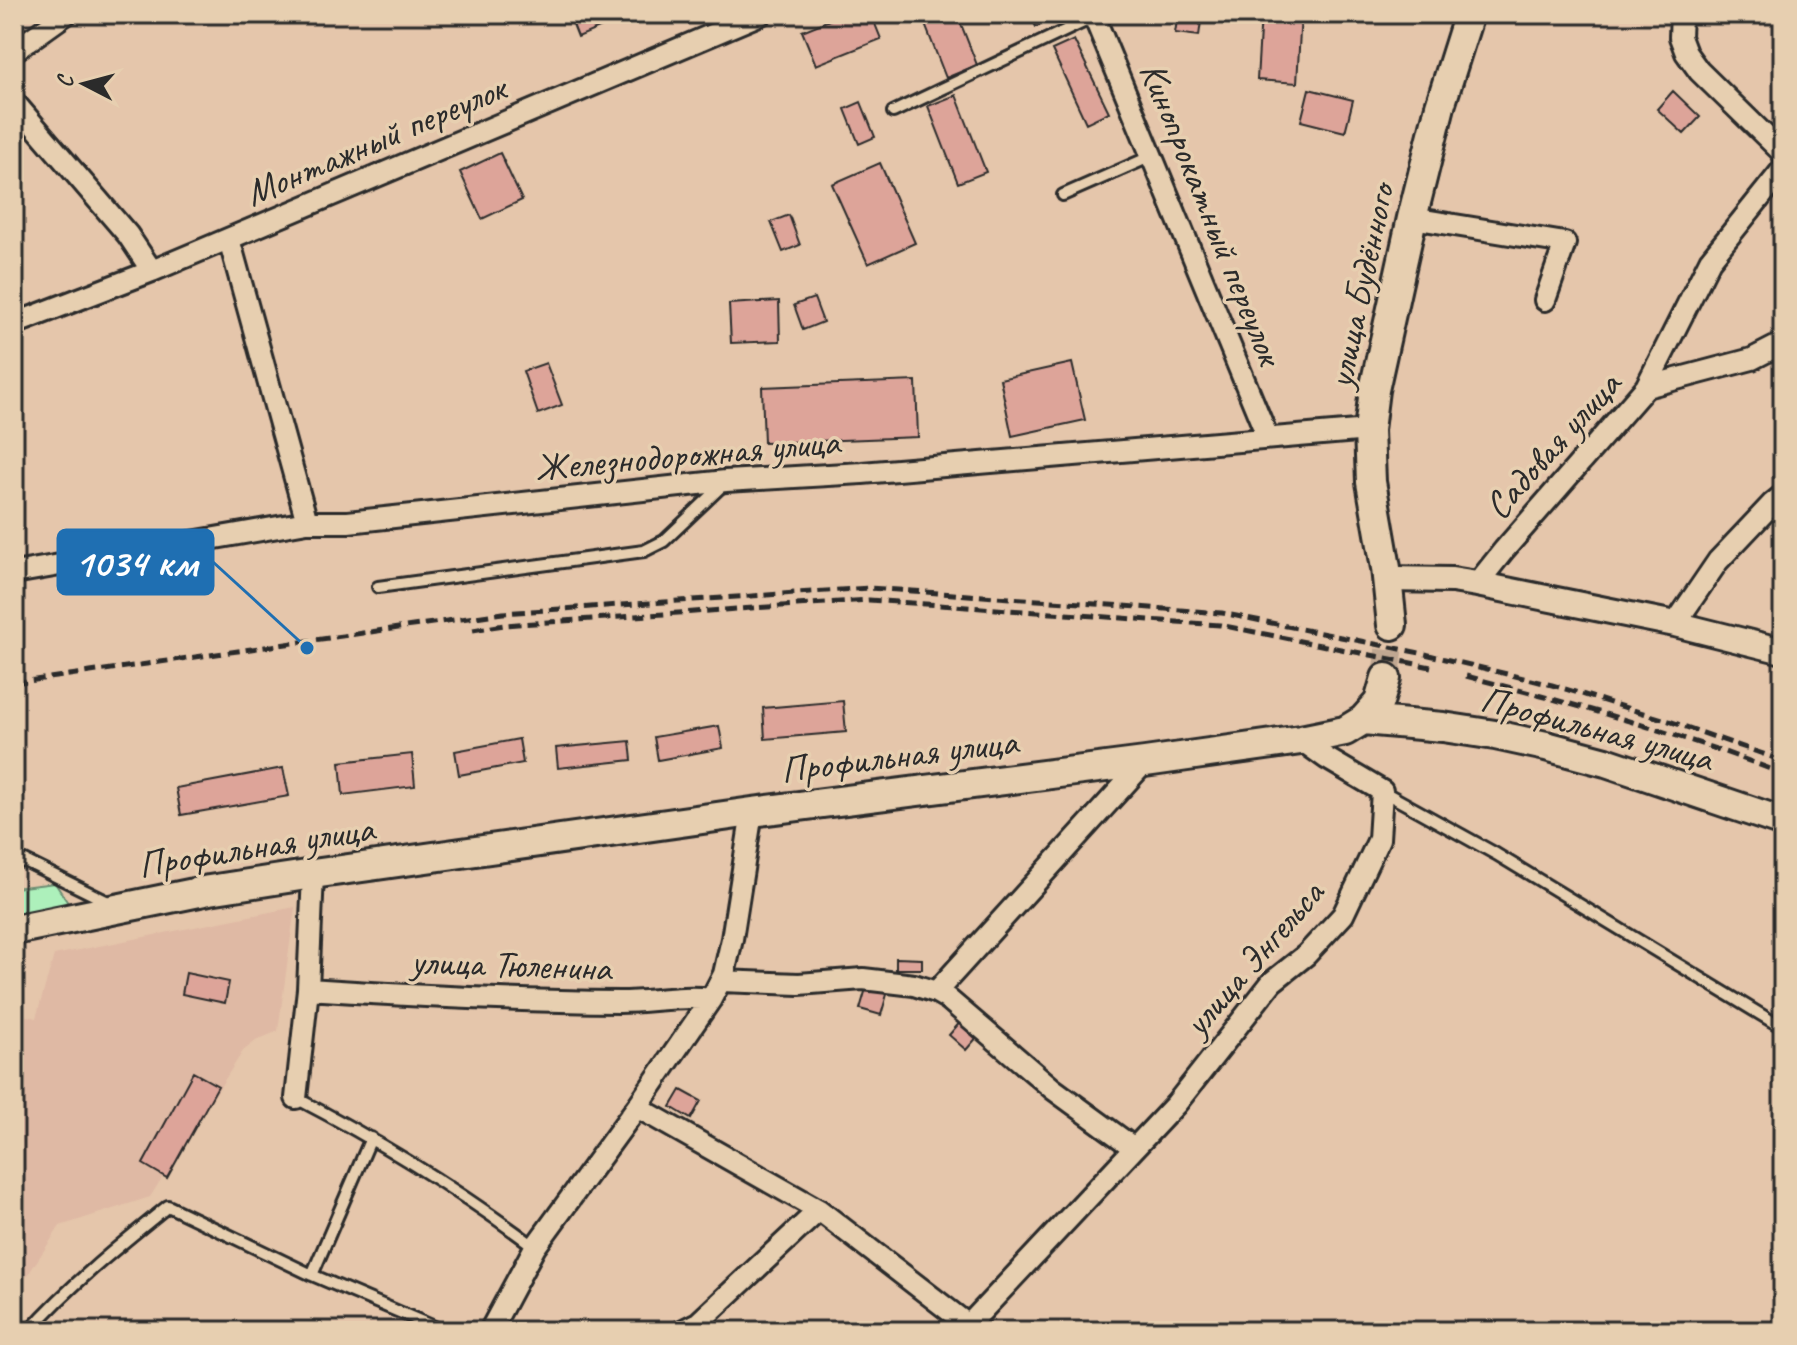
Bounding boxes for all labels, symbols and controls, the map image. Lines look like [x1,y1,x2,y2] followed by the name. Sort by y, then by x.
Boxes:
[44,44,124,124] north arrow
[1129,55,1295,375] street label: Кинопрокатный переулок
[238,63,516,216] street label: Монтажный переулок
[51,72,80,89] text: С
[1316,176,1406,394] street label: улица Будённого
[1474,360,1632,529] street label: Садовая улица
[533,418,844,491] street label: Железнодорожная улица
[58,530,213,594] callout: 1034 км
[75,538,200,588] text: 1034 км
[1476,675,1720,783] street label: Профильная улица
[778,717,1022,793] street label: Профильная улица
[135,804,380,888] street label: Профильная улица
[1172,869,1336,1047] street label: улица Энгельса
[408,937,614,992] street label: улица Тюленина

